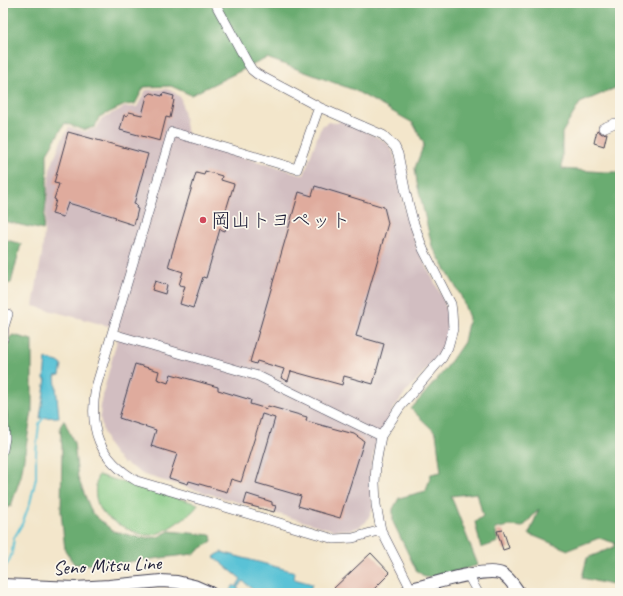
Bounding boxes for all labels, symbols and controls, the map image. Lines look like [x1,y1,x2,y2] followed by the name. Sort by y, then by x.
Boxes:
[211,208,351,233] place label: 岡山トヨペット
[198,215,208,225] marker: 岡山トヨペット
[52,550,163,581] street label: Seno Mitsu Line

